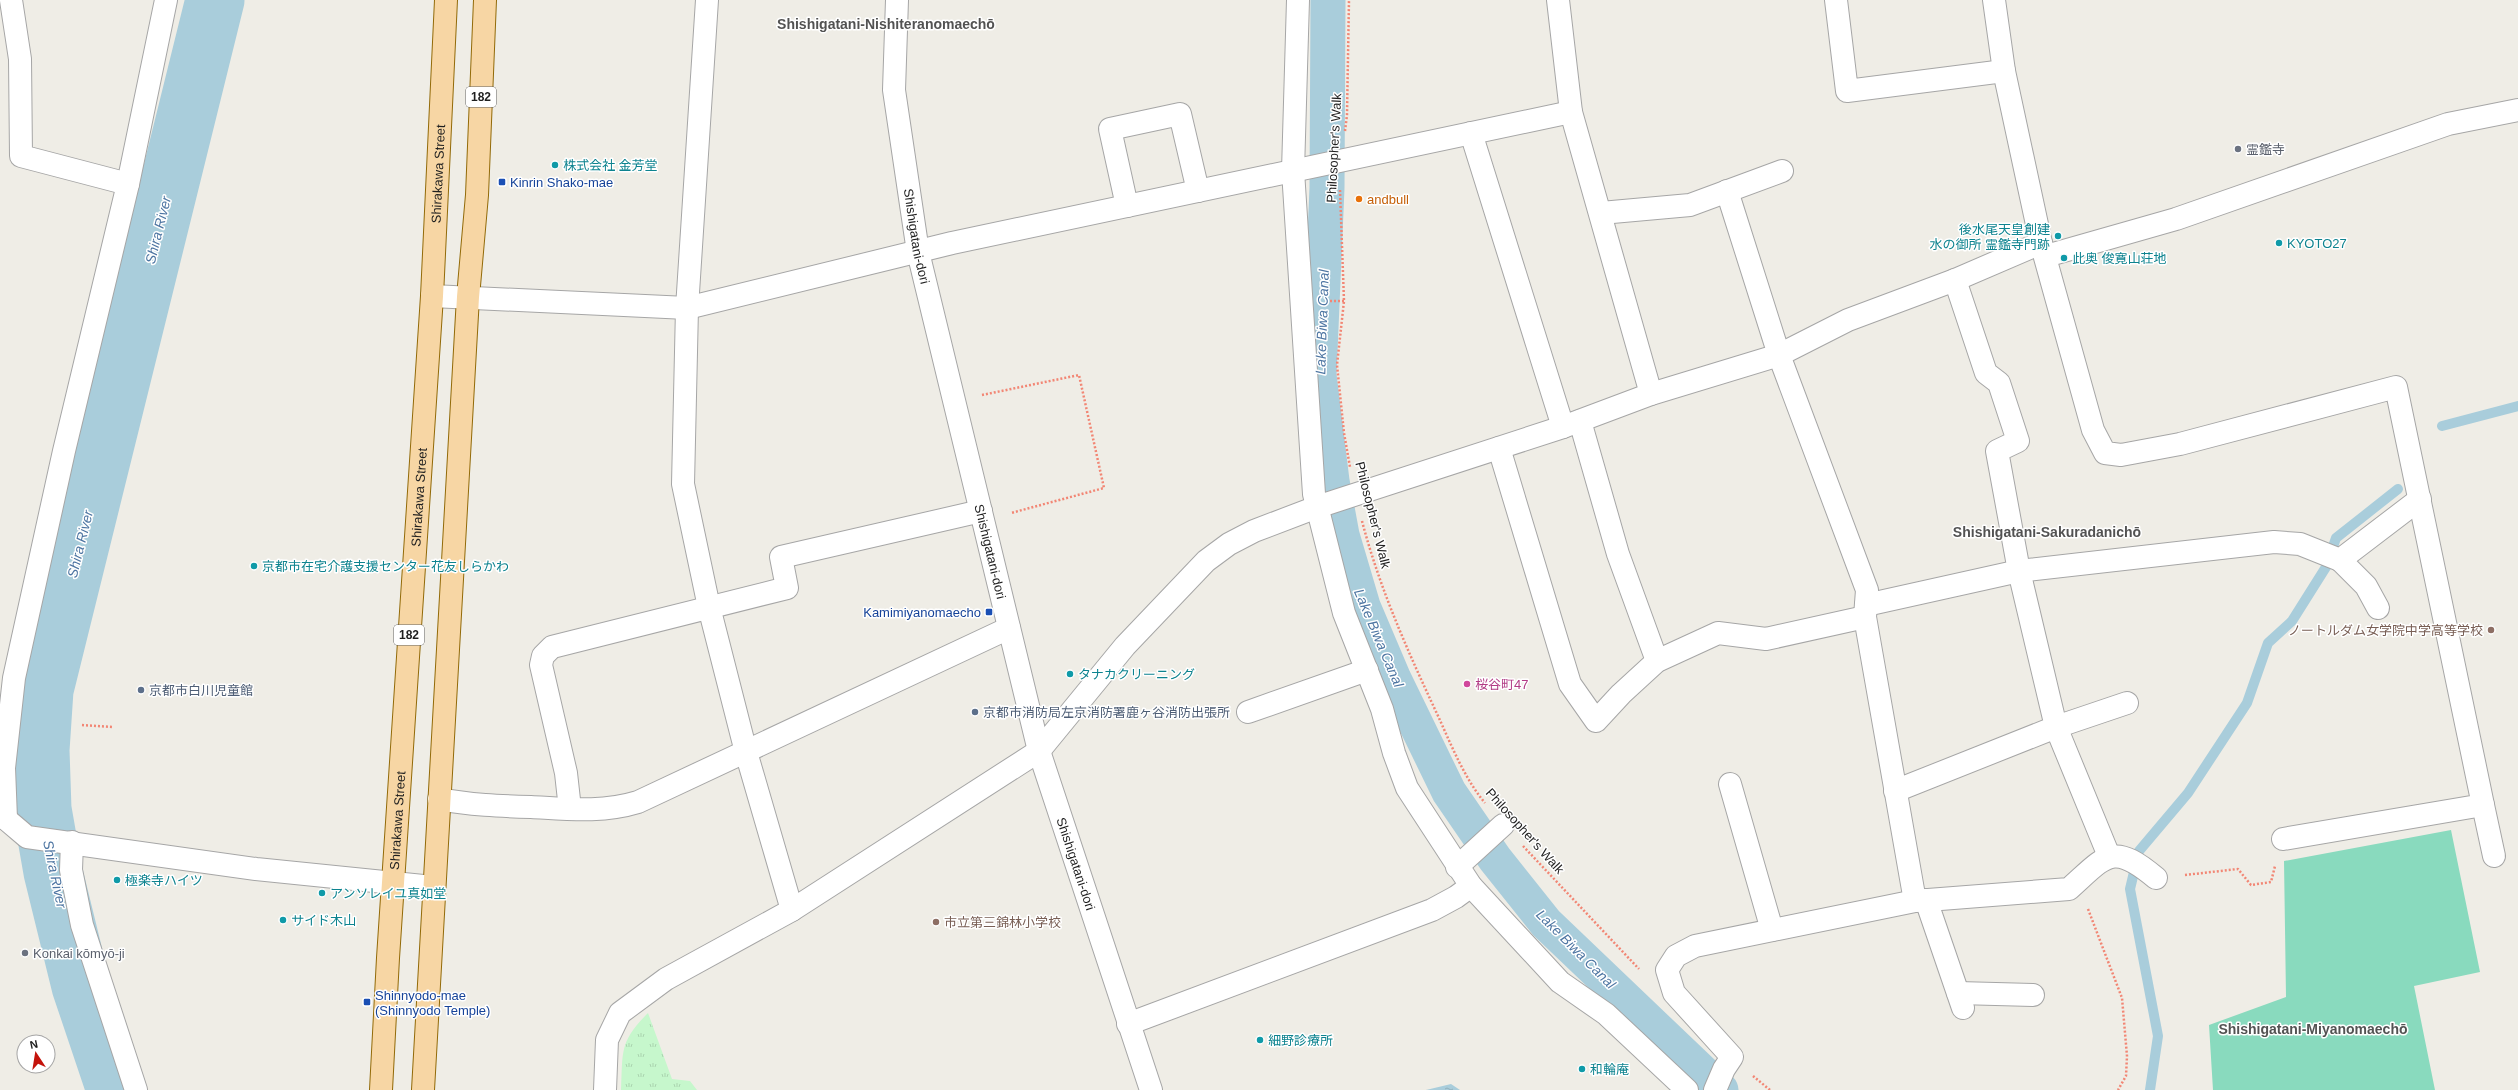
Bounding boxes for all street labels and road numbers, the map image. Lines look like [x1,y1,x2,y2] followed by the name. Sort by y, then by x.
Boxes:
[466,87,496,107] road number: 182
[1324,92,1344,203] street label: Philosopher's Walk
[428,124,448,224] street label: Shirakawa Street
[901,187,933,286] street label: Shishigatani-dori
[408,447,429,547] street label: Shirakawa Street
[1352,460,1394,570] street label: Philosopher's Walk
[972,503,1009,600] street label: Shishigatani-dori
[394,625,424,645] road number: 182
[386,770,408,870] street label: Shirakawa Street
[1483,785,1568,877] street label: Philosopher's Walk
[1054,815,1099,912] street label: Shishigatani-dori

